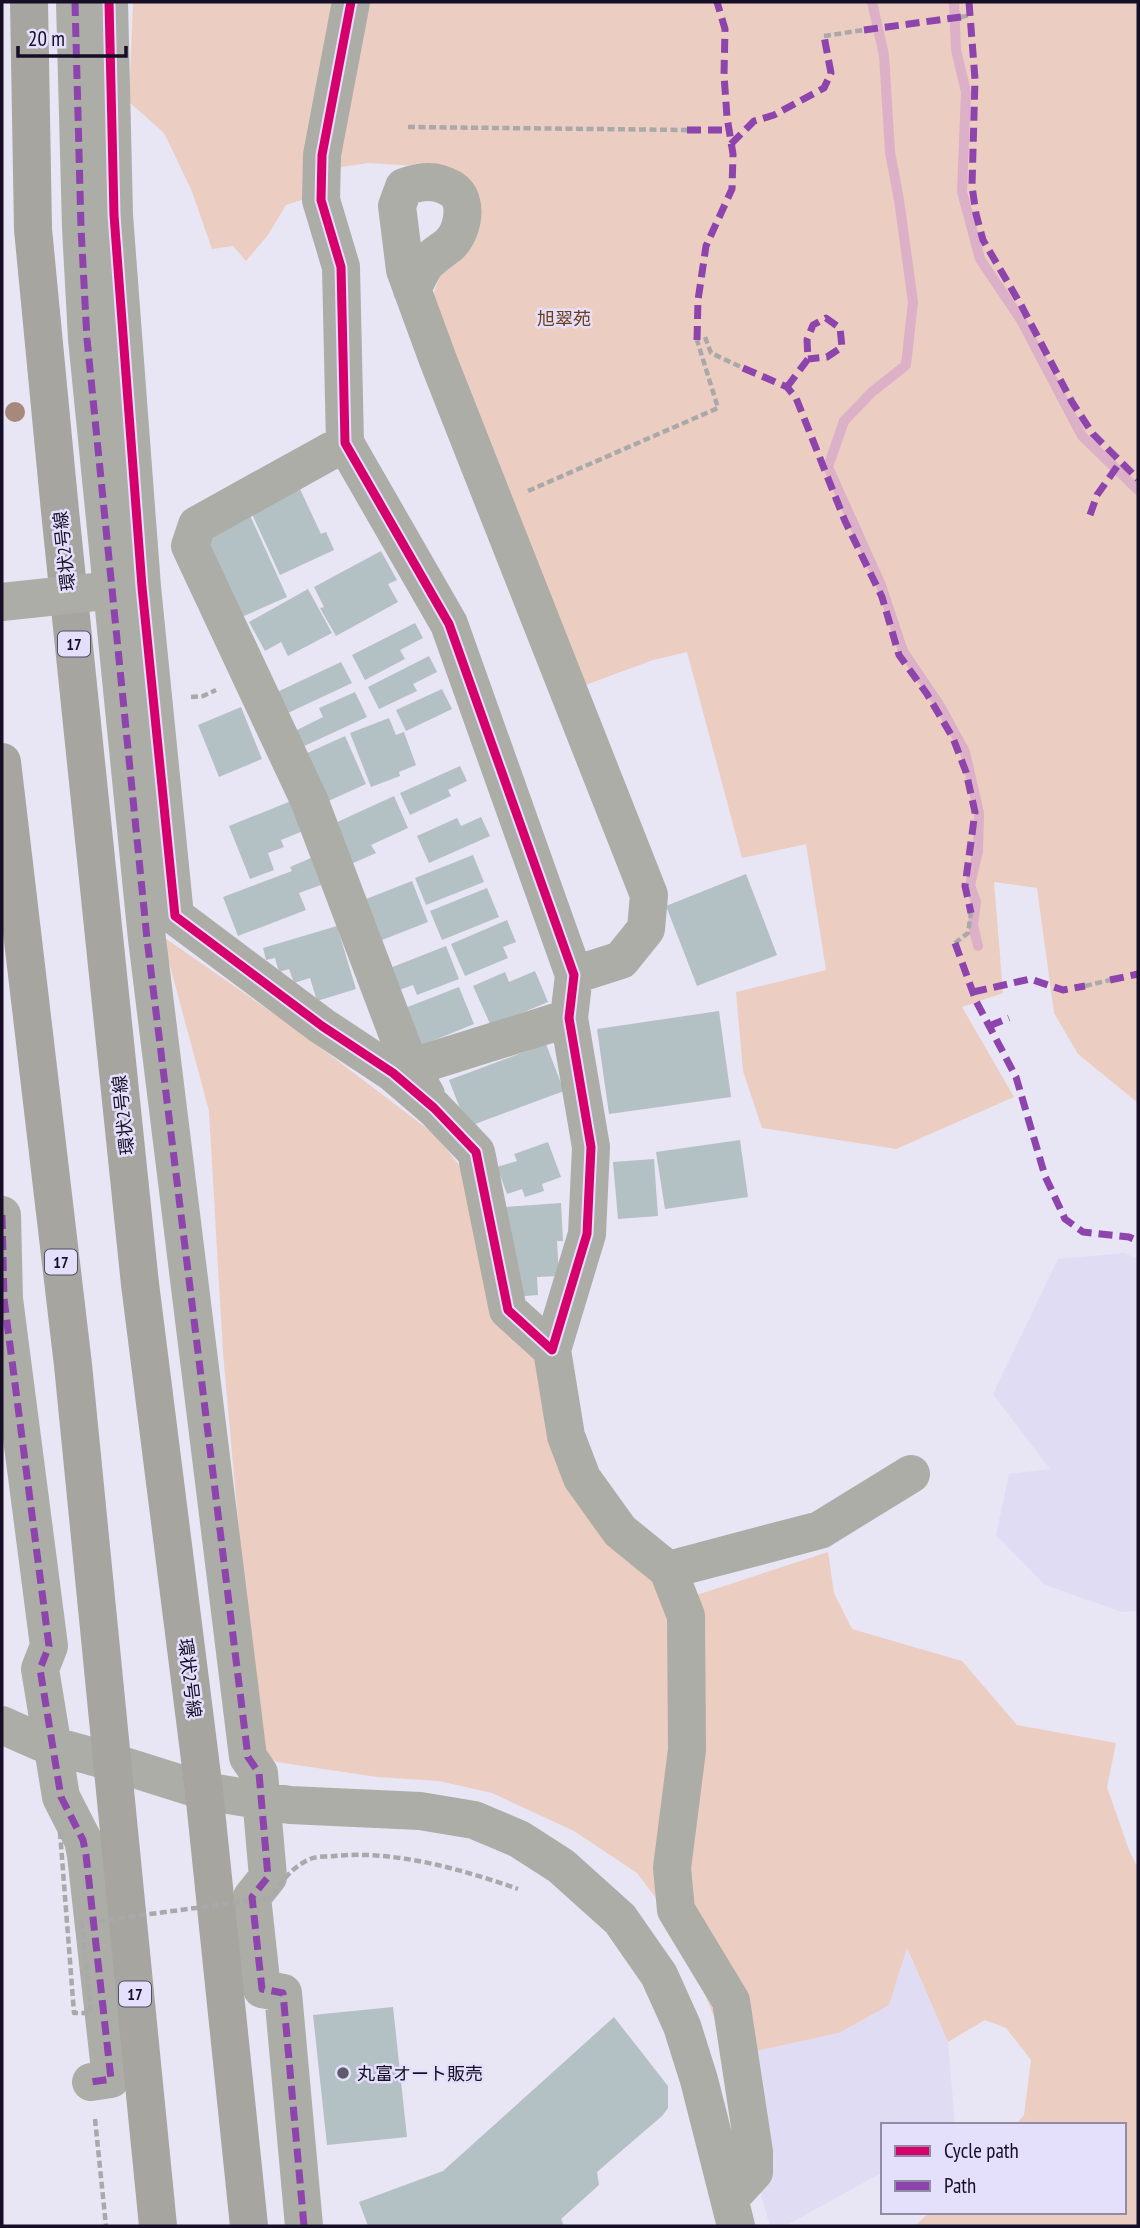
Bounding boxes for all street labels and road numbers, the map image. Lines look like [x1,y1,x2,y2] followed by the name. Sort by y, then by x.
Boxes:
[48,510,80,592] street label: 環状2号線
[58,632,90,656] road number: 17
[107,1074,139,1156] street label: 環状2号線
[45,1250,77,1274] road number: 17
[174,1637,206,1719] street label: 環状2号線
[119,1982,151,2006] road number: 17

